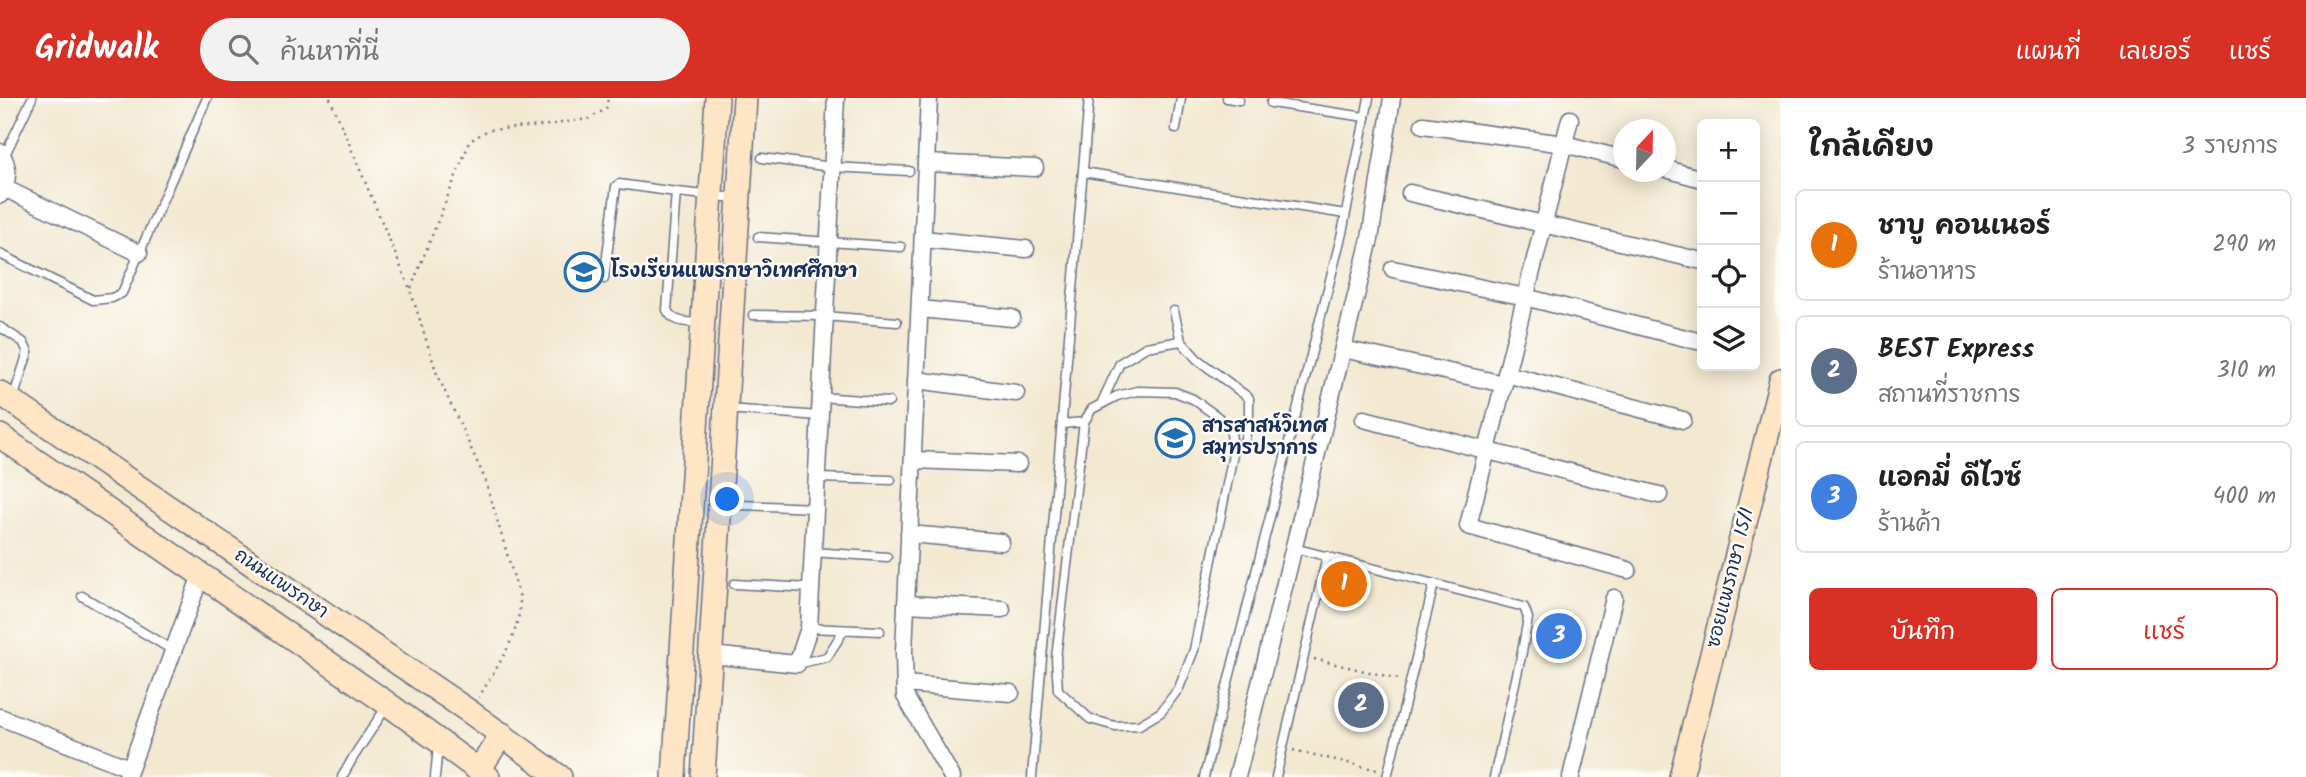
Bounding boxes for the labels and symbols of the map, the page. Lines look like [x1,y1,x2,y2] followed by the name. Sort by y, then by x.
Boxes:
[1613,119,1676,182] north arrow
[563,251,605,293] school or university icon: โรงเรียนแพรกษาวิเทศศึกษา
[610,257,857,287] place label: โรงเรียนแพรกษาวิเทศศึกษา
[1202,412,1329,464] place label: สารสาสน์วิเทศ สมุทรปราการ
[1154,417,1196,459] school or university icon: สารสาสน์วิเทศ สมุทรปราการ
[710,482,744,516] your location
[1699,505,1763,651] street label: ซอยแพรกษา 15/1
[228,541,334,627] street label: ถนนแพรกษา
[1321,558,1367,610] pin: 1
[1536,610,1582,662] pin: 3
[1338,679,1384,731] pin: 2

